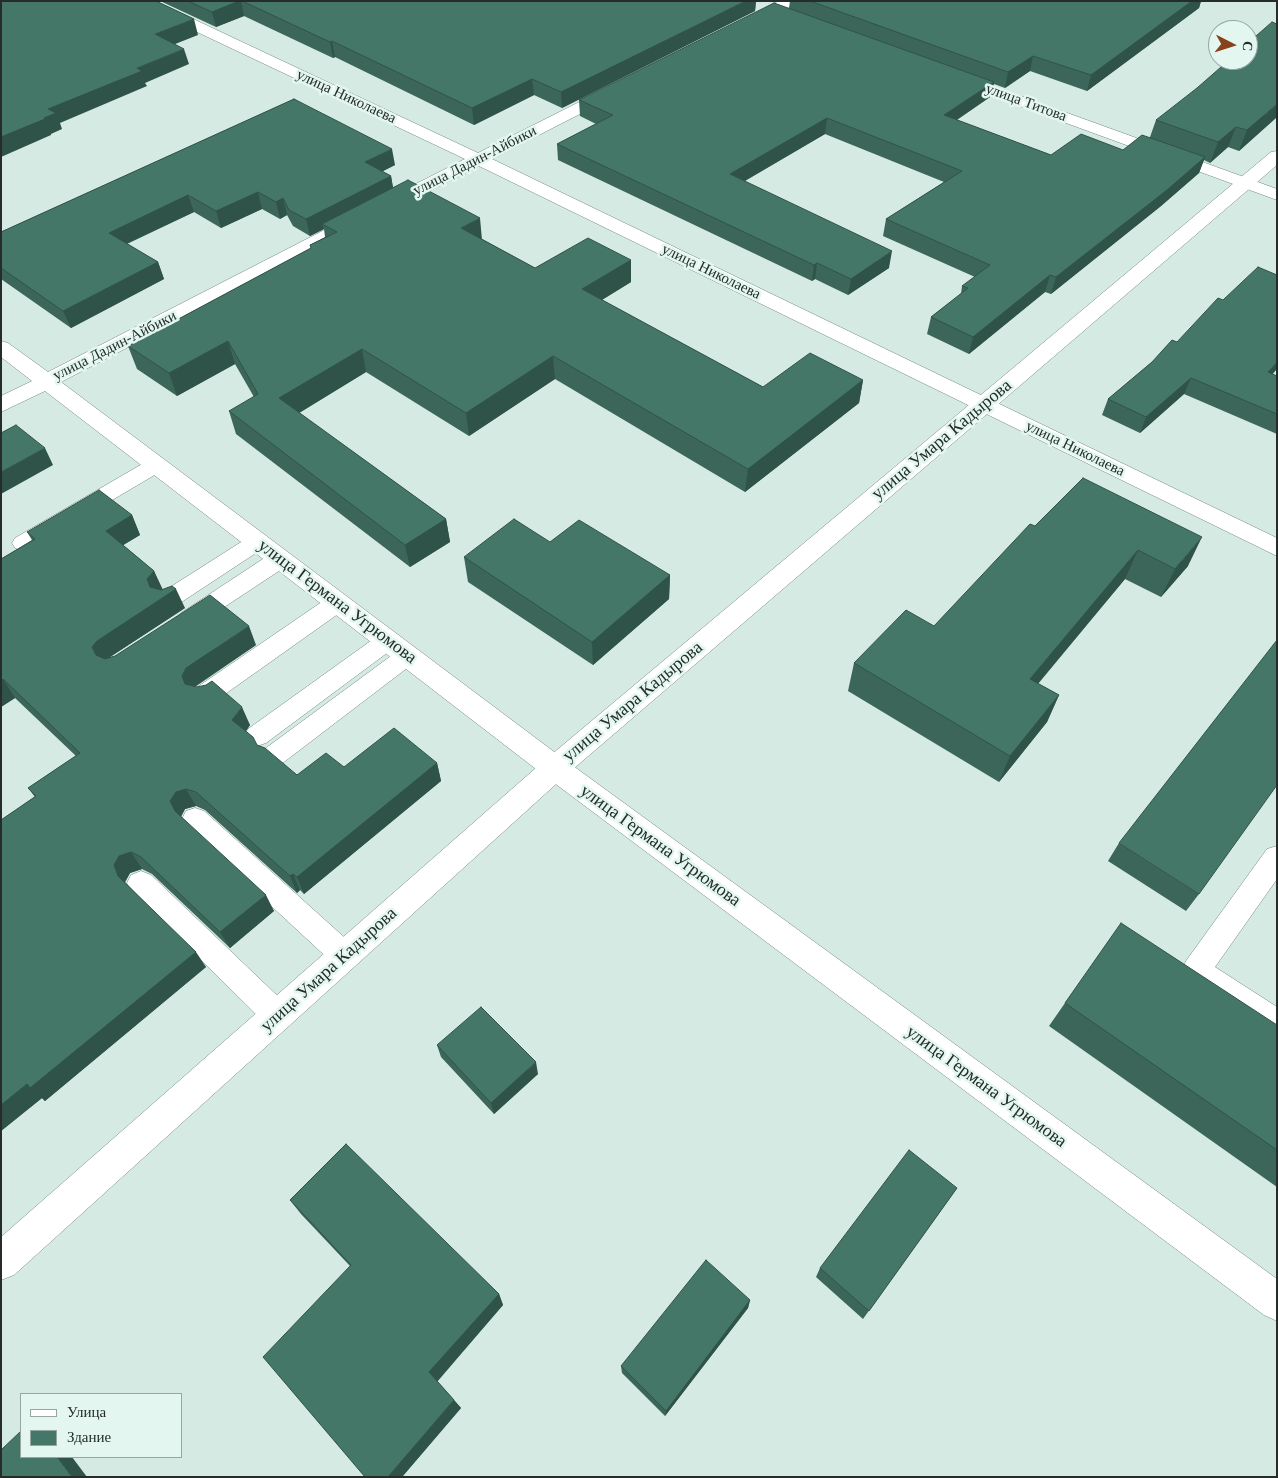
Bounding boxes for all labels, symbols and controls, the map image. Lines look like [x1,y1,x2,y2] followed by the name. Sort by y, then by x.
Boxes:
[1208,20,1258,70] north arrow
[1240,41,1255,52] text: С
[293,66,399,128] street label: улица Николаева
[983,80,1069,126] street label: улица Титова
[410,122,540,200] street label: улица Дадин-Айбики
[659,240,763,304] street label: улица Николаева
[50,307,180,385] street label: улица Дадин-Айбики
[868,375,1016,505] street label: улица Умара Кадырова
[1023,417,1127,481] street label: улица Николаева
[253,535,421,669] street label: улица Германа Угрюмова
[559,637,707,767] street label: улица Умара Кадырова
[575,780,745,912] street label: улица Германа Угрюмова
[256,903,402,1037] street label: улица Умара Кадырова
[901,1021,1071,1153] street label: улица Германа Угрюмова
[20,1393,182,1458] legend
[67,1404,106,1420] text: Улица
[67,1429,111,1445] text: Здание

